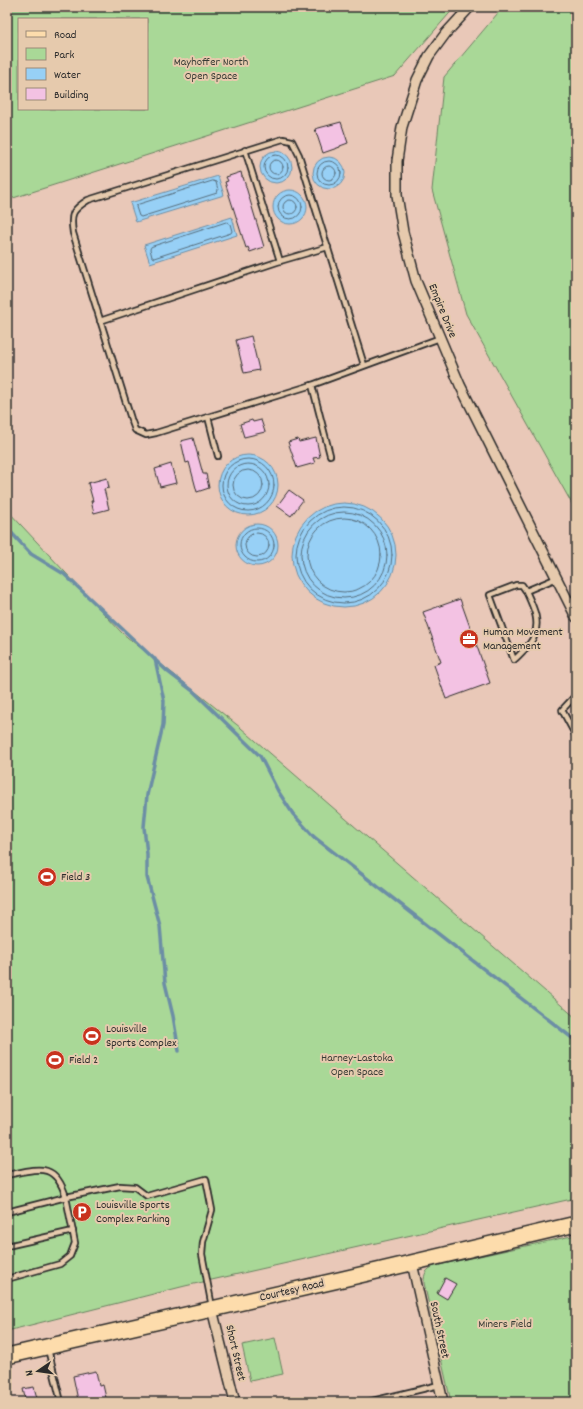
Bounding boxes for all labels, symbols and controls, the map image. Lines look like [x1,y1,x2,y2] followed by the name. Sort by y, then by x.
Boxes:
[18,18,148,110] legend
[54,27,76,44] text: Road
[54,47,75,64] text: Park
[174,54,248,85] park label: Mayhoffer North Open Space
[54,67,81,84] text: Water
[54,87,89,104] text: Building
[423,281,461,341] street label: Empire Drive
[483,624,563,655] place label: Human Movement Management
[458,628,480,650] office icon: Human Movement Management
[36,866,58,888] sports icon: Field 3
[61,869,90,886] place label: Field 3
[106,1021,177,1052] place label: Louisville Sports Complex
[81,1025,103,1047] sports icon: Louisville Sports Complex
[44,1049,66,1071] sports icon: Field 2
[321,1050,393,1081] park label: Harney-Lastoka Open Space
[69,1052,98,1069] place label: Field 2
[96,1197,170,1228] place label: Louisville Sports Complex Parking
[71,1201,93,1223] parking icon: Louisville Sports Complex Parking
[258,1275,326,1307] street label: Courtesy Road
[425,1300,453,1361] street label: South Street
[478,1316,532,1333] park label: Miners Field
[220,1323,250,1383] street label: Short Street
[18,1351,58,1391] north arrow
[22,1368,39,1377] text: N

